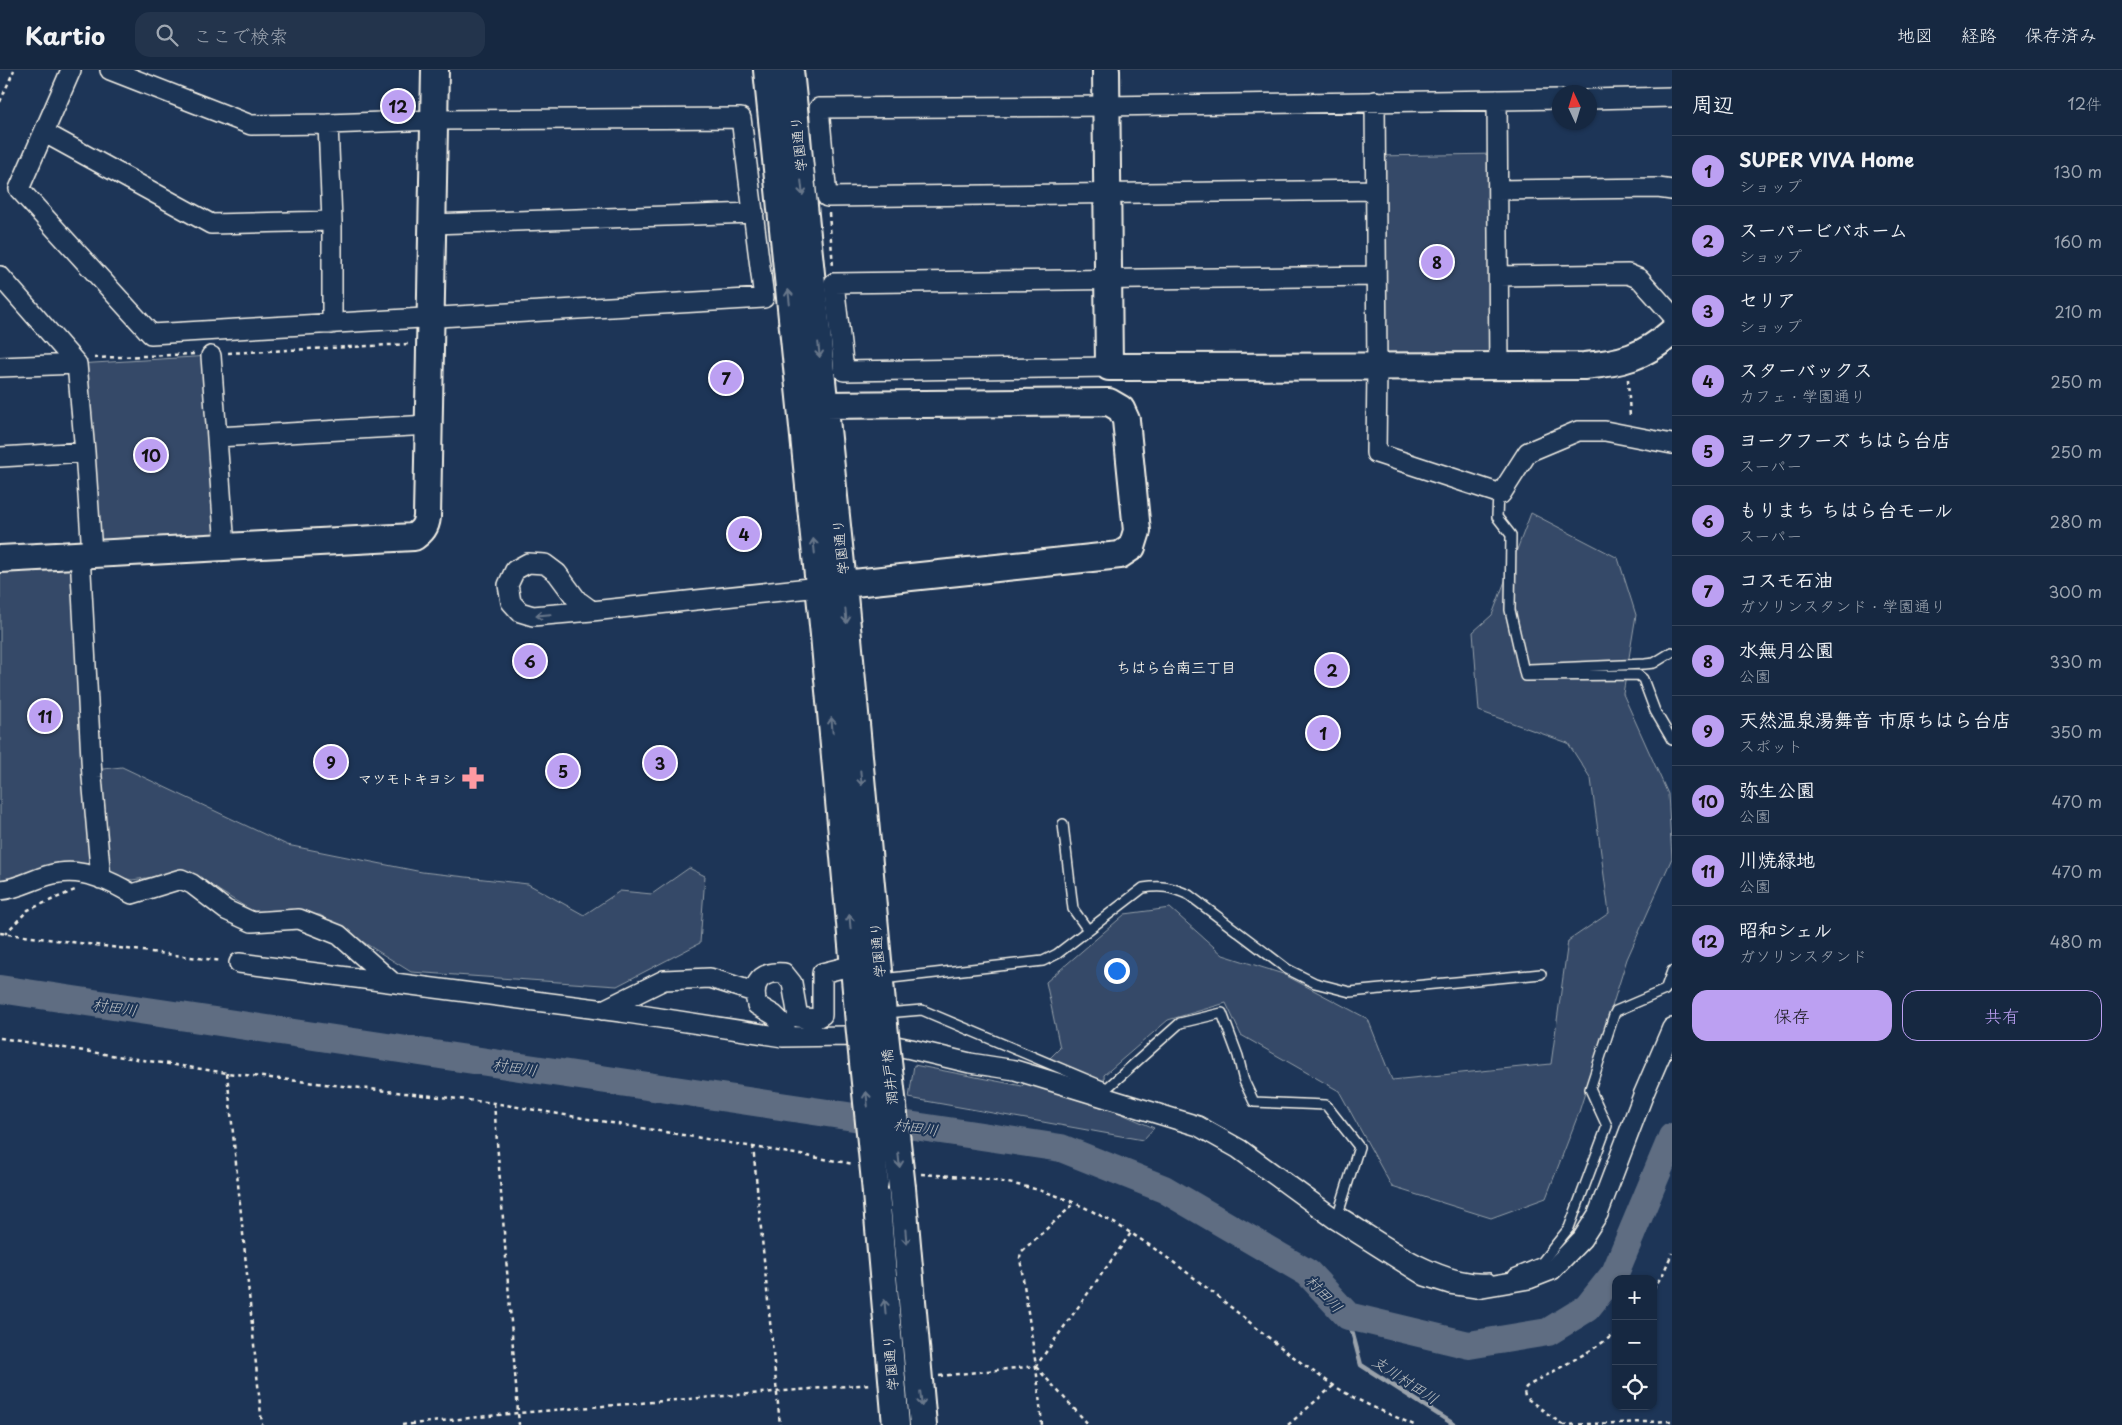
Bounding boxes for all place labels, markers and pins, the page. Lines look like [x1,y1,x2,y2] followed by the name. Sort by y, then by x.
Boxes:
[382,87,414,125] pin: 12
[1421,243,1453,281] pin: 8
[710,359,742,397] pin: 7
[135,436,167,474] pin: 10
[728,515,760,553] pin: 4
[514,642,546,680] pin: 6
[1316,651,1348,689] pin: 2
[29,697,61,735] pin: 11
[1307,714,1339,752] pin: 1
[315,743,347,781] pin: 9
[644,744,676,782] pin: 3
[547,752,579,790] pin: 5
[460,765,486,791] pharmacy icon: マツモトキヨシ
[358,768,456,789] place label: マツモトキヨシ

